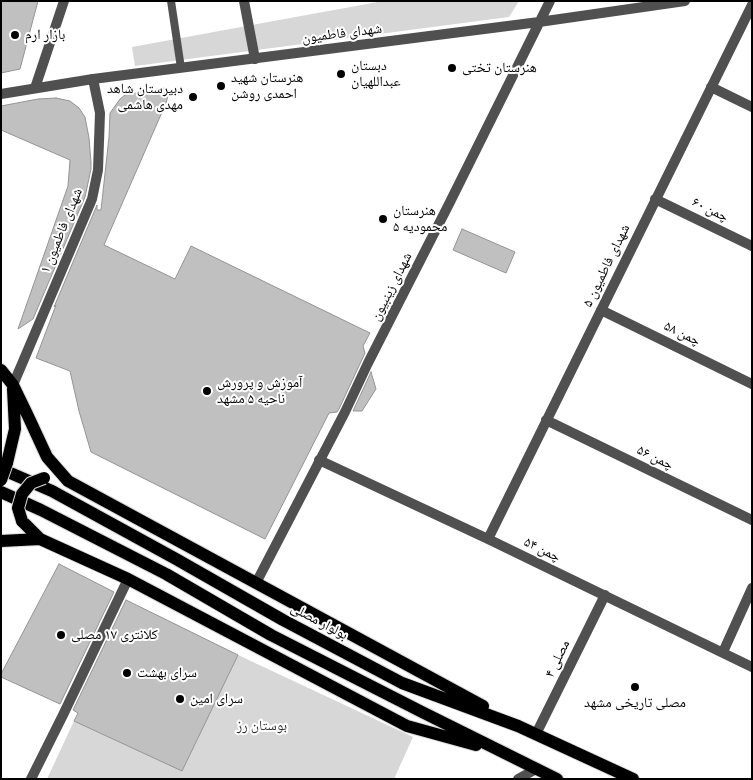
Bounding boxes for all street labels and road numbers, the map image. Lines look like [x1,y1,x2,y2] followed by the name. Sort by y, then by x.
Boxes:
[301,21,383,47] street label: شهدای فاطمیون
[37,186,87,276] street label: شهدای فاطمیون ۱
[689,194,731,226] street label: چمن ۶۰
[580,222,634,310] street label: شهدای فاطمیون ۵
[368,250,416,324] street label: شهدای زینبیون
[661,318,703,350] street label: چمن ۵۸
[634,442,676,474] street label: چمن ۵۶
[521,534,563,566] street label: چمن ۵۴
[288,600,350,644] street label: بولوار مصلی
[542,637,574,681] street label: مصلی ۴

